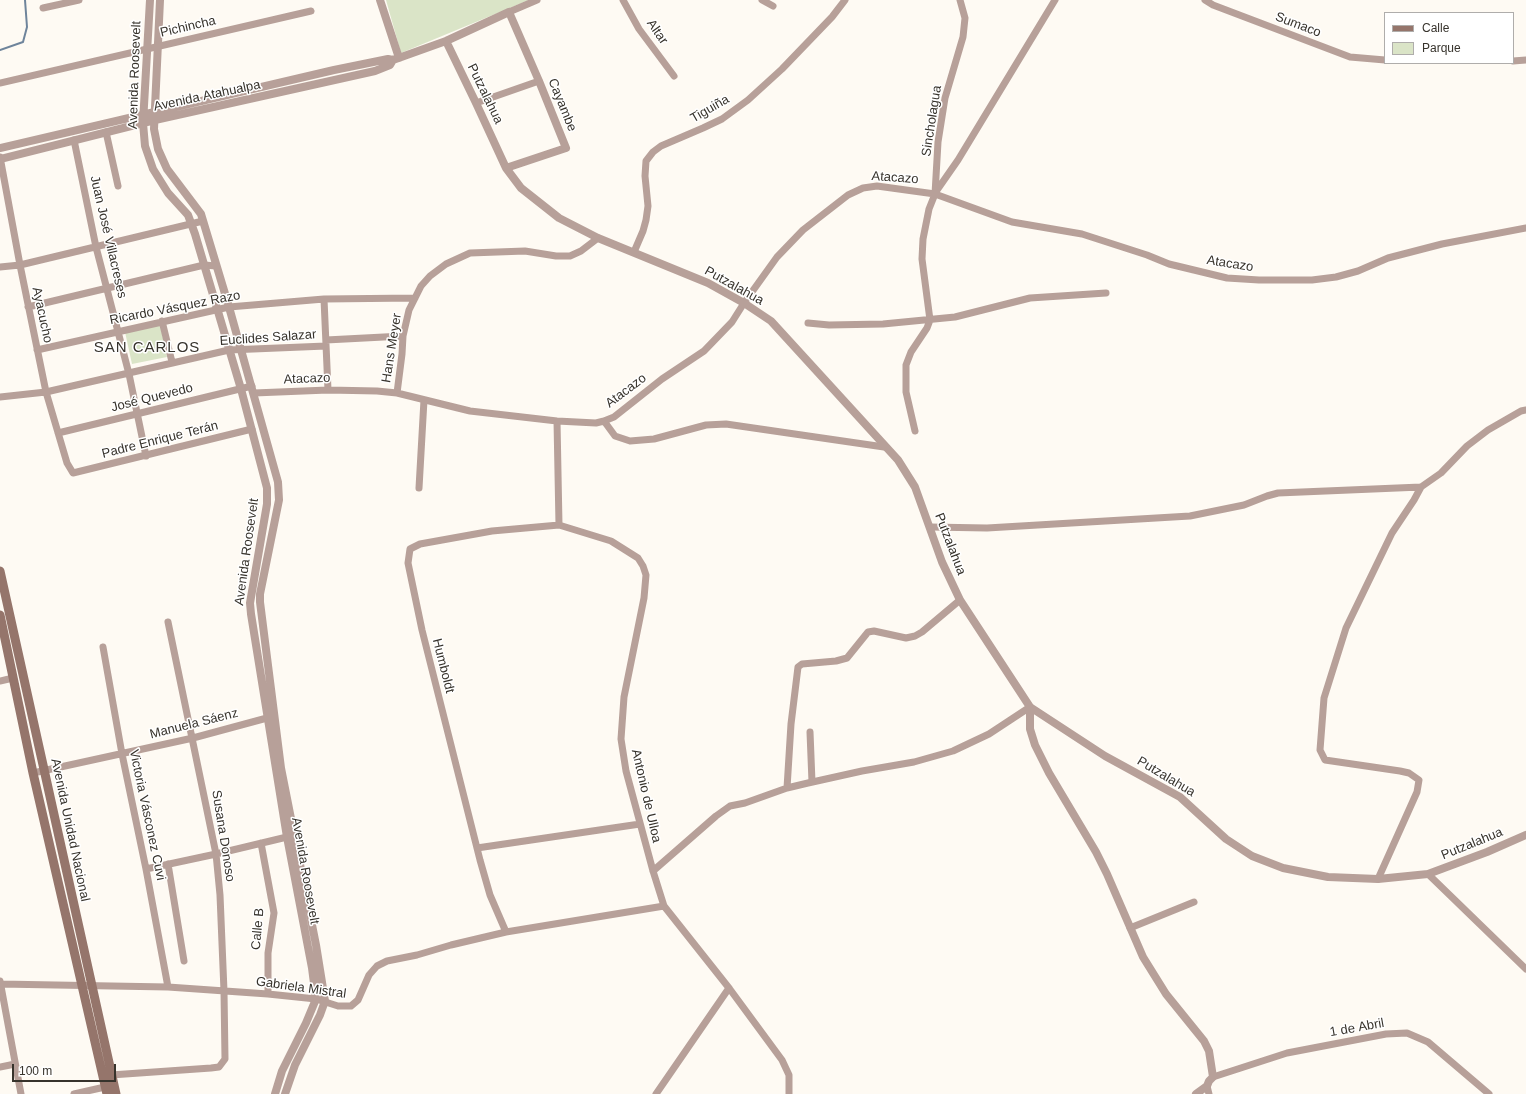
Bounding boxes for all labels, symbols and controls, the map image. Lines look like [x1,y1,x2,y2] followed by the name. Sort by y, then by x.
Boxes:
[1273,9,1323,41] street label: Sumaco
[1384,12,1514,64] legend
[159,13,217,41] street label: Pichincha
[643,17,671,47] street label: Altar
[125,21,145,129] street label: Avenida Roosevelt
[1422,21,1449,35] text: Calle
[1422,41,1461,55] text: Parque
[464,61,506,127] street label: Putzalahua
[544,76,580,134] street label: Cayambe
[152,77,262,115] street label: Avenida Atahualpa
[919,84,945,158] street label: Sincholagua
[688,92,732,126] street label: Tiguiña
[871,169,919,187] street label: Atacazo
[86,174,130,300] street label: Juan José Villacreses
[1206,253,1254,275] street label: Atacazo
[702,263,766,309] street label: Putzalahua
[28,286,56,344] street label: Ayacucho
[108,288,242,328] street label: Ricardo Vásquez Razo
[379,312,405,384] street label: Hans Meyer
[219,327,317,349] street label: Euclides Salazar
[94,339,200,357] district label: SAN CARLOS
[283,370,331,388] street label: Atacazo
[603,371,649,411] street label: Atacazo
[109,380,195,416] street label: José Quevedo
[100,418,220,462] street label: Padre Enrique Terán
[232,497,262,607] street label: Avenida Roosevelt
[931,511,969,577] street label: Putzalahua
[429,637,457,695] street label: Humboldt
[148,706,240,742] street label: Manuela Sáenz
[125,748,169,882] street label: Victoria Vásconez Cuvi
[628,748,664,844] street label: Antonio de Ulloa
[1134,754,1198,800] street label: Putzalahua
[47,757,93,903] street label: Avenida Unidad Nacional
[208,789,238,883] street label: Susana Donoso
[288,816,322,926] street label: Avenida Roosevelt
[1439,825,1505,863] street label: Putzalahua
[248,907,268,951] street label: Calle B
[255,974,347,1002] street label: Gabriela Mistral
[1329,1016,1385,1040] street label: 1 de Abril
[14,1056,118,1082] scale bar
[19,1064,52,1078] text: 100 m

